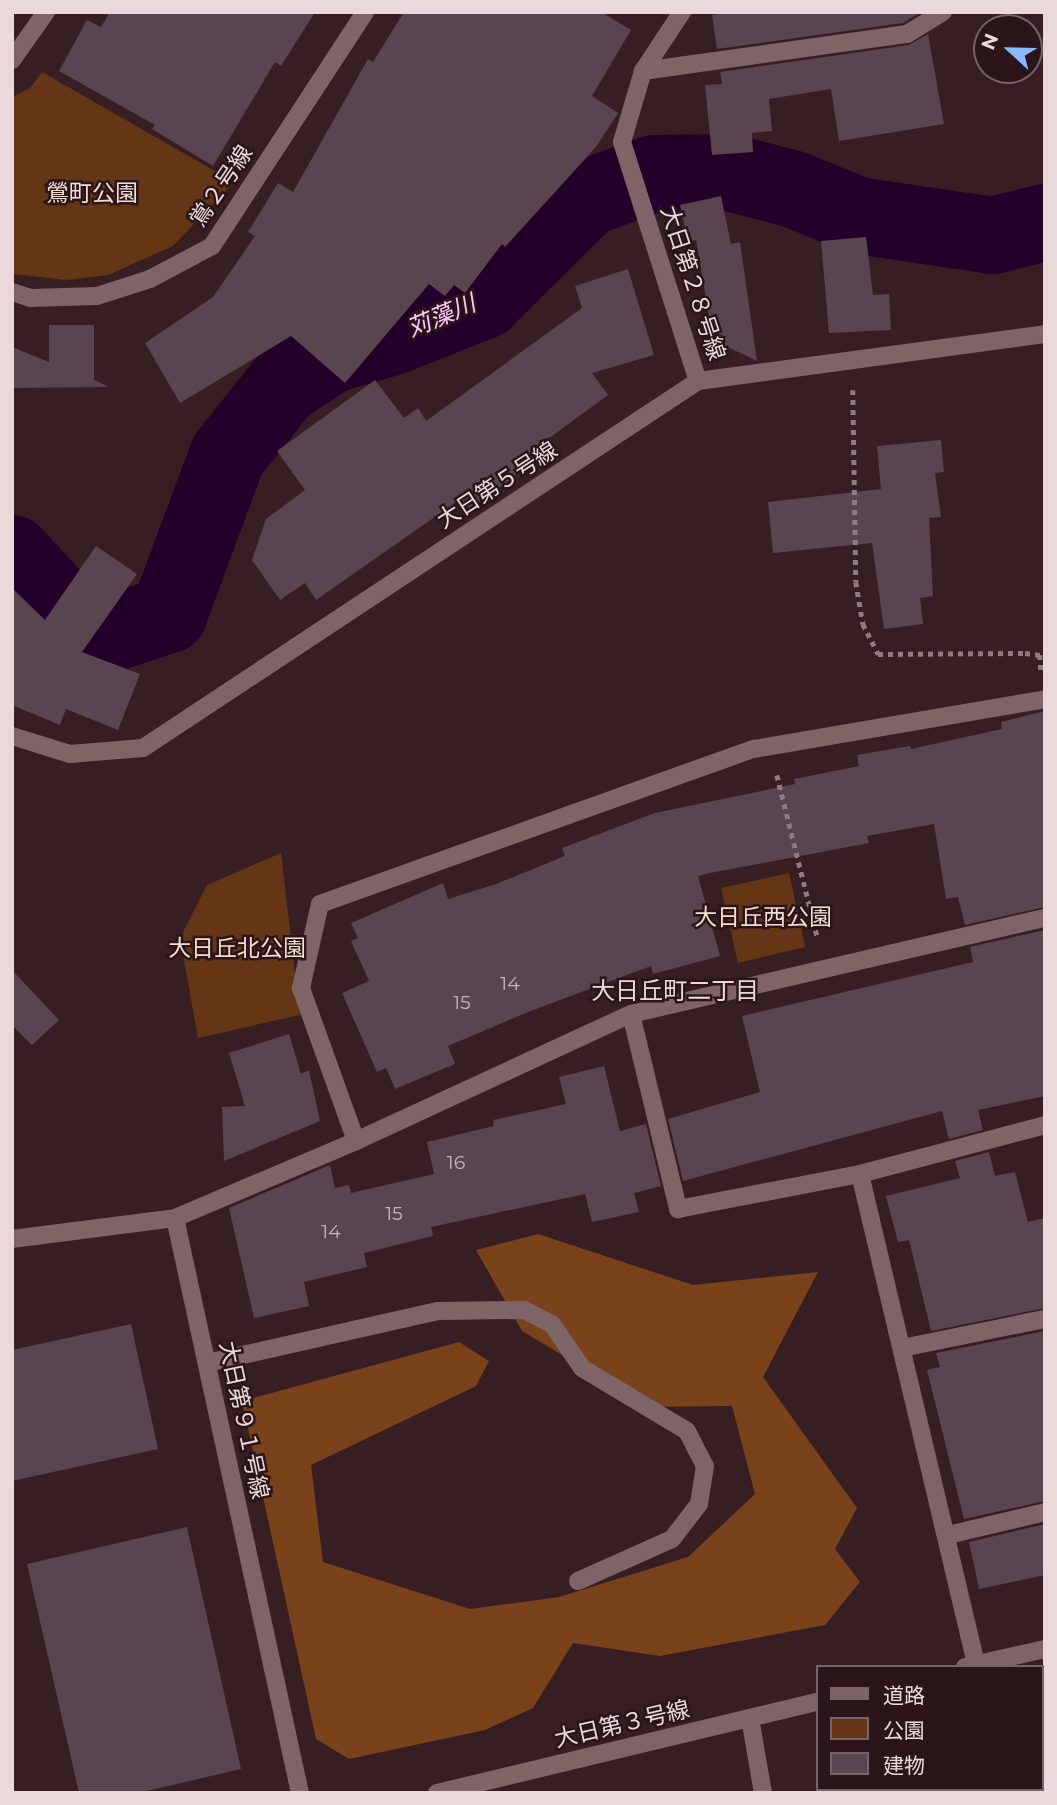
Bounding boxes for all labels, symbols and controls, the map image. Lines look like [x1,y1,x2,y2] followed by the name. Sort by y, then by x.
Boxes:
[973,14,1043,84] north arrow
[976,30,1003,53] text: N
[184,140,258,232] street label: 鴬２号線
[46,179,138,207] park label: 鶯町公園
[655,202,731,364] street label: 大日第２８号線
[402,289,480,343] water label: 苅藻川
[432,436,562,534] street label: 大日第５号線
[694,903,832,931] park label: 大日丘西公園
[168,934,306,962] park label: 大日丘北公園
[500,973,520,995] house number: 14
[591,977,759,1005] district label: 大日丘町二丁目
[453,992,471,1014] house number: 15
[447,1152,465,1174] house number: 16
[385,1203,403,1225] house number: 15
[321,1221,341,1243] house number: 14
[214,1338,274,1502] street label: 大日第９１号線
[816,1665,1043,1791] legend
[883,1683,925,1708] text: 道路
[552,1695,692,1753] street label: 大日第３号線
[883,1718,925,1743] text: 公園
[883,1753,925,1778] text: 建物

